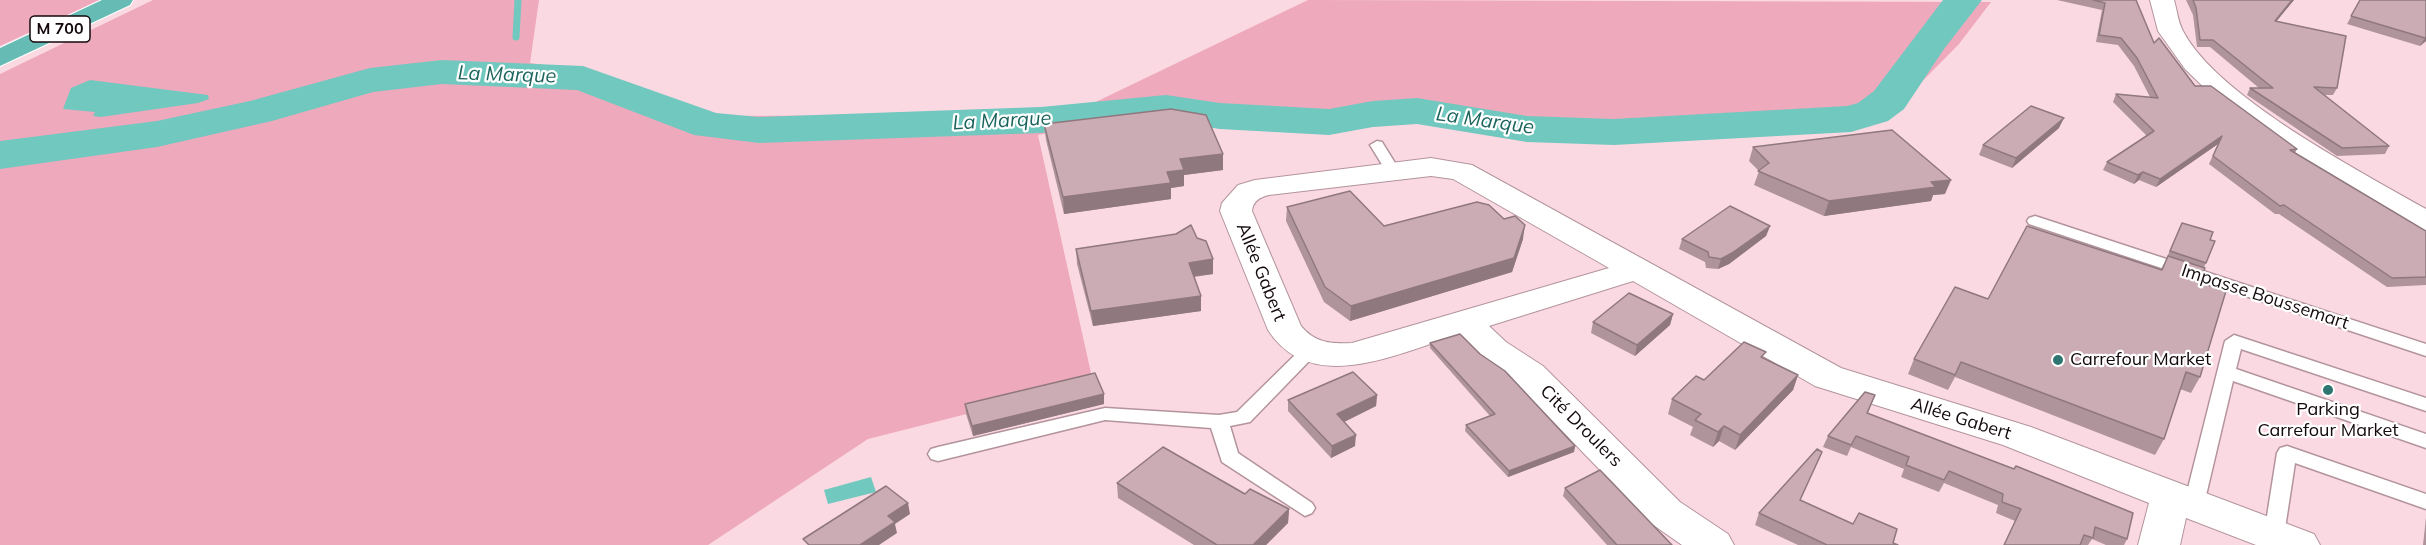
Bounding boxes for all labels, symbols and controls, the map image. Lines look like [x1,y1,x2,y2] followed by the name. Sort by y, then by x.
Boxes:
[30,16,90,42] road number: M 700
[457,61,557,89] water label: La Marque
[1434,102,1536,140] water label: La Marque
[952,106,1052,136] water label: La Marque
[1232,220,1290,324] street label: Allée Gabert
[2179,260,2351,334] street label: Impasse Boussemart
[2070,349,2211,371] place label: Carrefour Market
[2051,353,2065,367] marker: Carrefour Market
[1535,380,1627,472] street label: Cité Droulers
[2321,383,2335,397] marker: Parking Carrefour Market
[1908,393,2014,445] street label: Allée Gabert
[2257,399,2399,442] place label: Parking Carrefour Market

